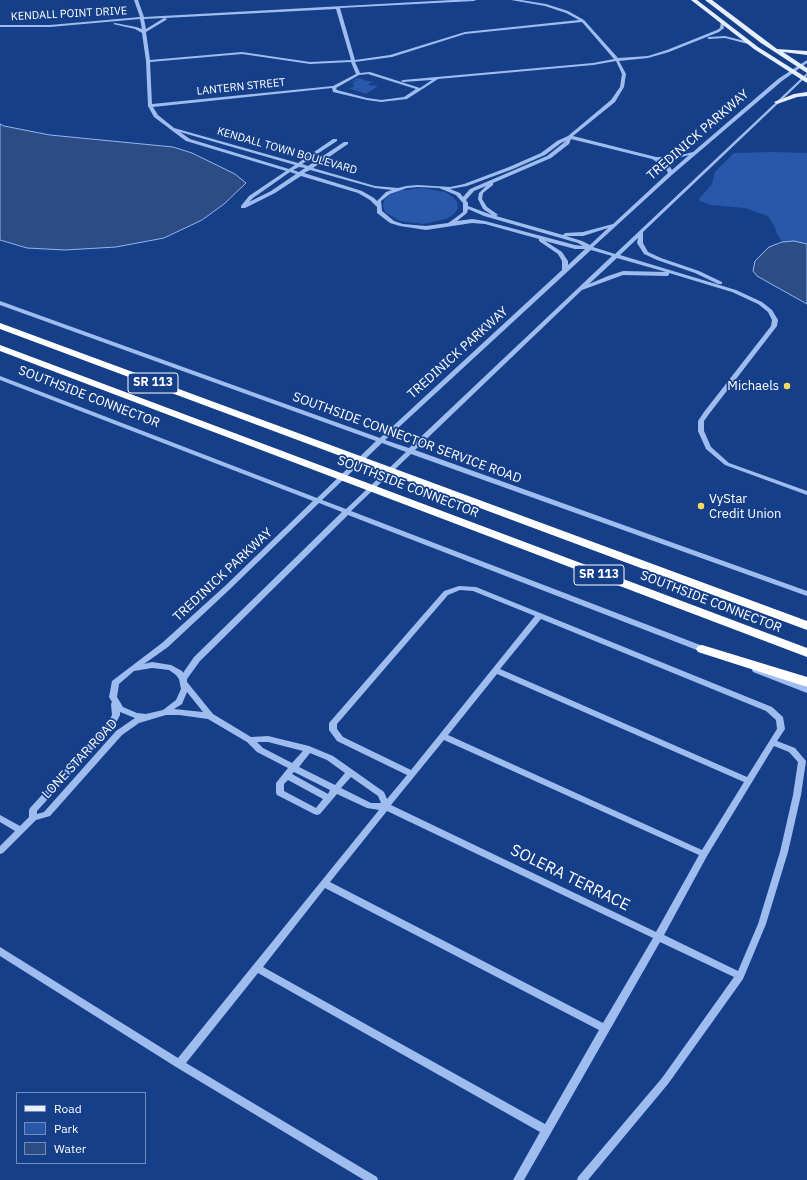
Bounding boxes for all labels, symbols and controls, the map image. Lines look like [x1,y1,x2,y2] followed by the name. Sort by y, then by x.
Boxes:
[10,4,128,24] street label: KENDALL POINT DRIVE
[196,76,286,98] street label: LANTERN STREET
[644,86,752,184] street label: TREDINICK PARKWAY
[215,125,359,177] street label: KENDALL TOWN BOULEVARD
[404,304,512,402] street label: TREDINICK PARKWAY
[16,363,162,431] street label: SOUTHSIDE CONNECTOR
[128,373,178,393] road number: SR 113
[727,378,779,394] place label: Michaels
[782,381,792,391] marker: Michaels
[290,389,524,487] street label: SOUTHSIDE CONNECTOR SERVICE ROAD
[335,453,481,521] street label: SOUTHSIDE CONNECTOR
[709,491,781,522] place label: VyStar Credit Union
[696,501,706,511] marker: VyStar Credit Union
[170,525,276,625] street label: TREDINICK PARKWAY
[574,565,624,585] road number: SR 113
[638,568,784,636] street label: SOUTHSIDE CONNECTOR
[39,716,121,802] street label: LONE STAR ROAD
[507,841,633,915] street label: SOLERA TERRACE
[16,1092,146,1164] legend
[54,1101,82,1116] text: Road
[54,1121,78,1136] text: Park
[54,1141,86,1156] text: Water

